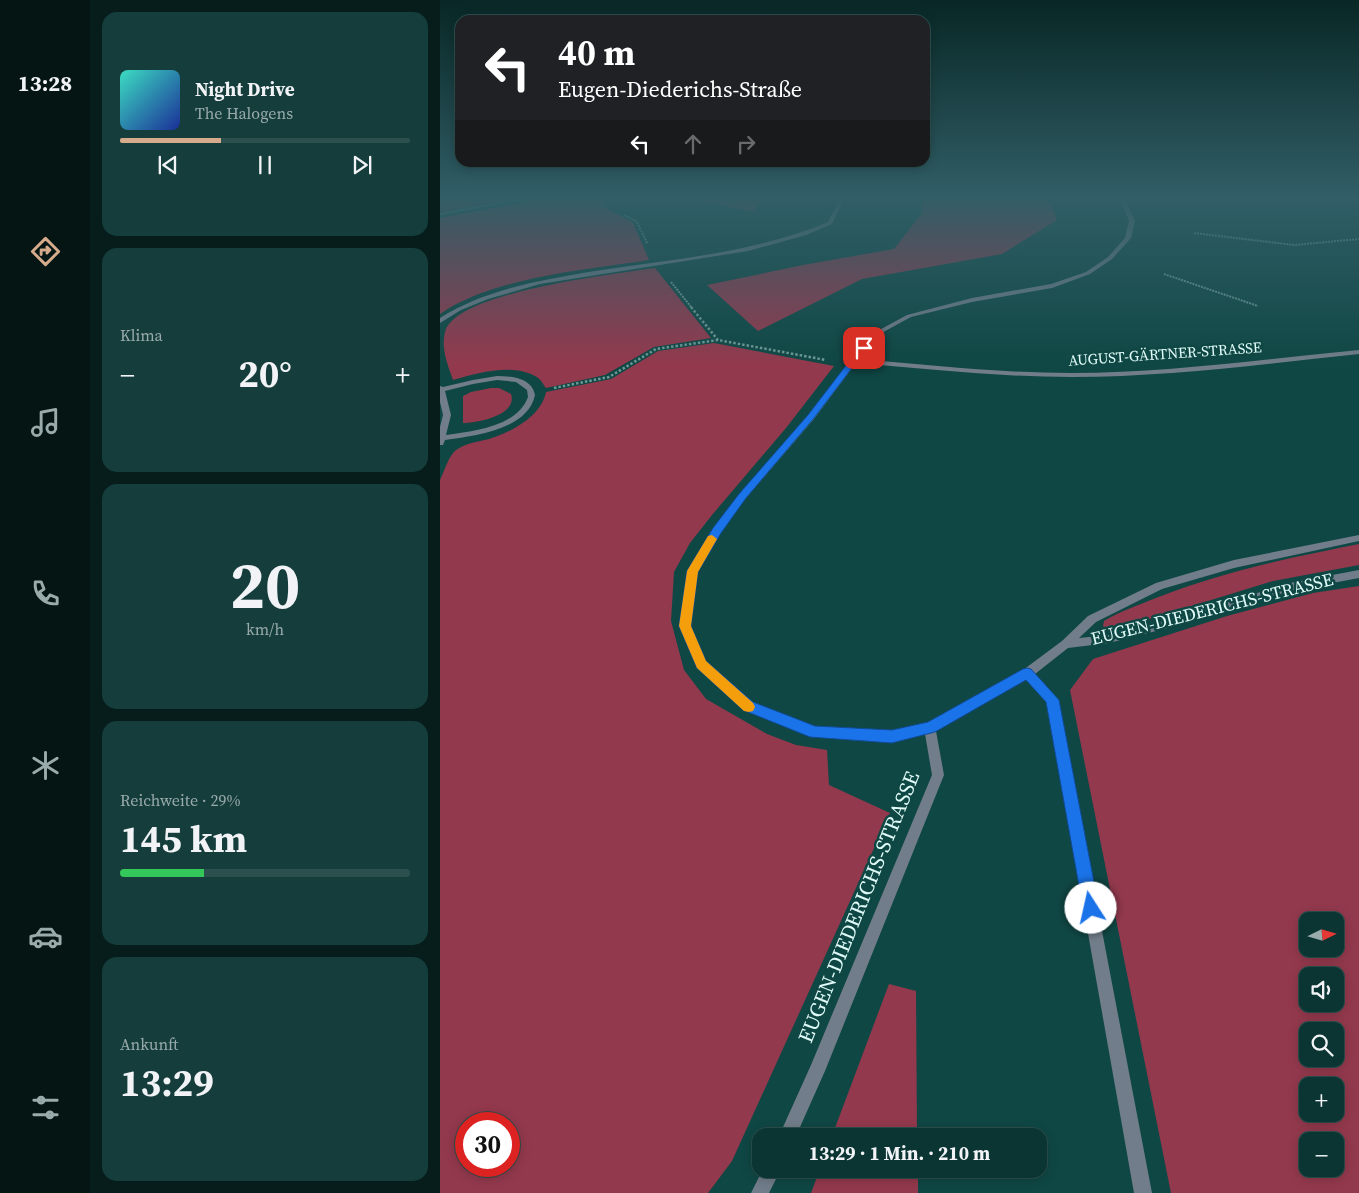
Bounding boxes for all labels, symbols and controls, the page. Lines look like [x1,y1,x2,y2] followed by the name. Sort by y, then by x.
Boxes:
[558,29,635,77] text: 40 m
[475,35,540,100] icon: left
[18,68,72,98] text: 13:28
[558,74,802,104] text: Eugen-Diederichs-Straße
[195,76,295,102] text: Night Drive
[195,102,293,124] text: The Halogens
[626,130,654,158] icon: left
[679,130,707,158] icon: ahead
[732,130,760,158] icon: right
[154,151,182,179] icon: previous
[251,151,279,179] icon: pause
[348,151,376,179] icon: next
[28,234,63,269] icon: directions
[120,324,163,346] text: Klima
[843,327,885,369] pin
[850,334,878,362] icon: arrive
[1068,336,1262,371] street label: AUGUST-GÄRTNER-STRASSE
[238,348,292,400] text: 20°
[120,356,135,394] text: −
[395,356,410,394] text: +
[28,405,63,440] icon: music
[230,541,300,630] text: 20
[1088,566,1336,651] street label: EUGEN-DIEDERICHS-STRASSE
[28,576,63,611] icon: phone
[246,618,284,640] text: km/h
[28,748,63,783] icon: climate
[791,767,926,1047] street label: EUGEN-DIEDERICHS-STRASSE
[120,789,240,811] text: Reichweite · 29%
[120,813,247,865] text: 145 km
[1064,881,1116,933] position arrow
[1299,912,1344,958] north arrow
[1299,912,1344,1177] map controls
[28,919,63,954] icon: car
[1299,967,1344,1012] button: sound
[1299,1022,1344,1067] button: search
[120,1033,178,1055] text: Ankunft
[120,1057,214,1109] text: 13:29
[1299,1077,1344,1122] button: +
[28,1090,63,1125] icon: filters
[455,1112,520,1177] speed limit sign: 30
[1299,1132,1344,1177] button: −
[809,1140,990,1166] text: 13:29 · 1 Min. · 210 m

